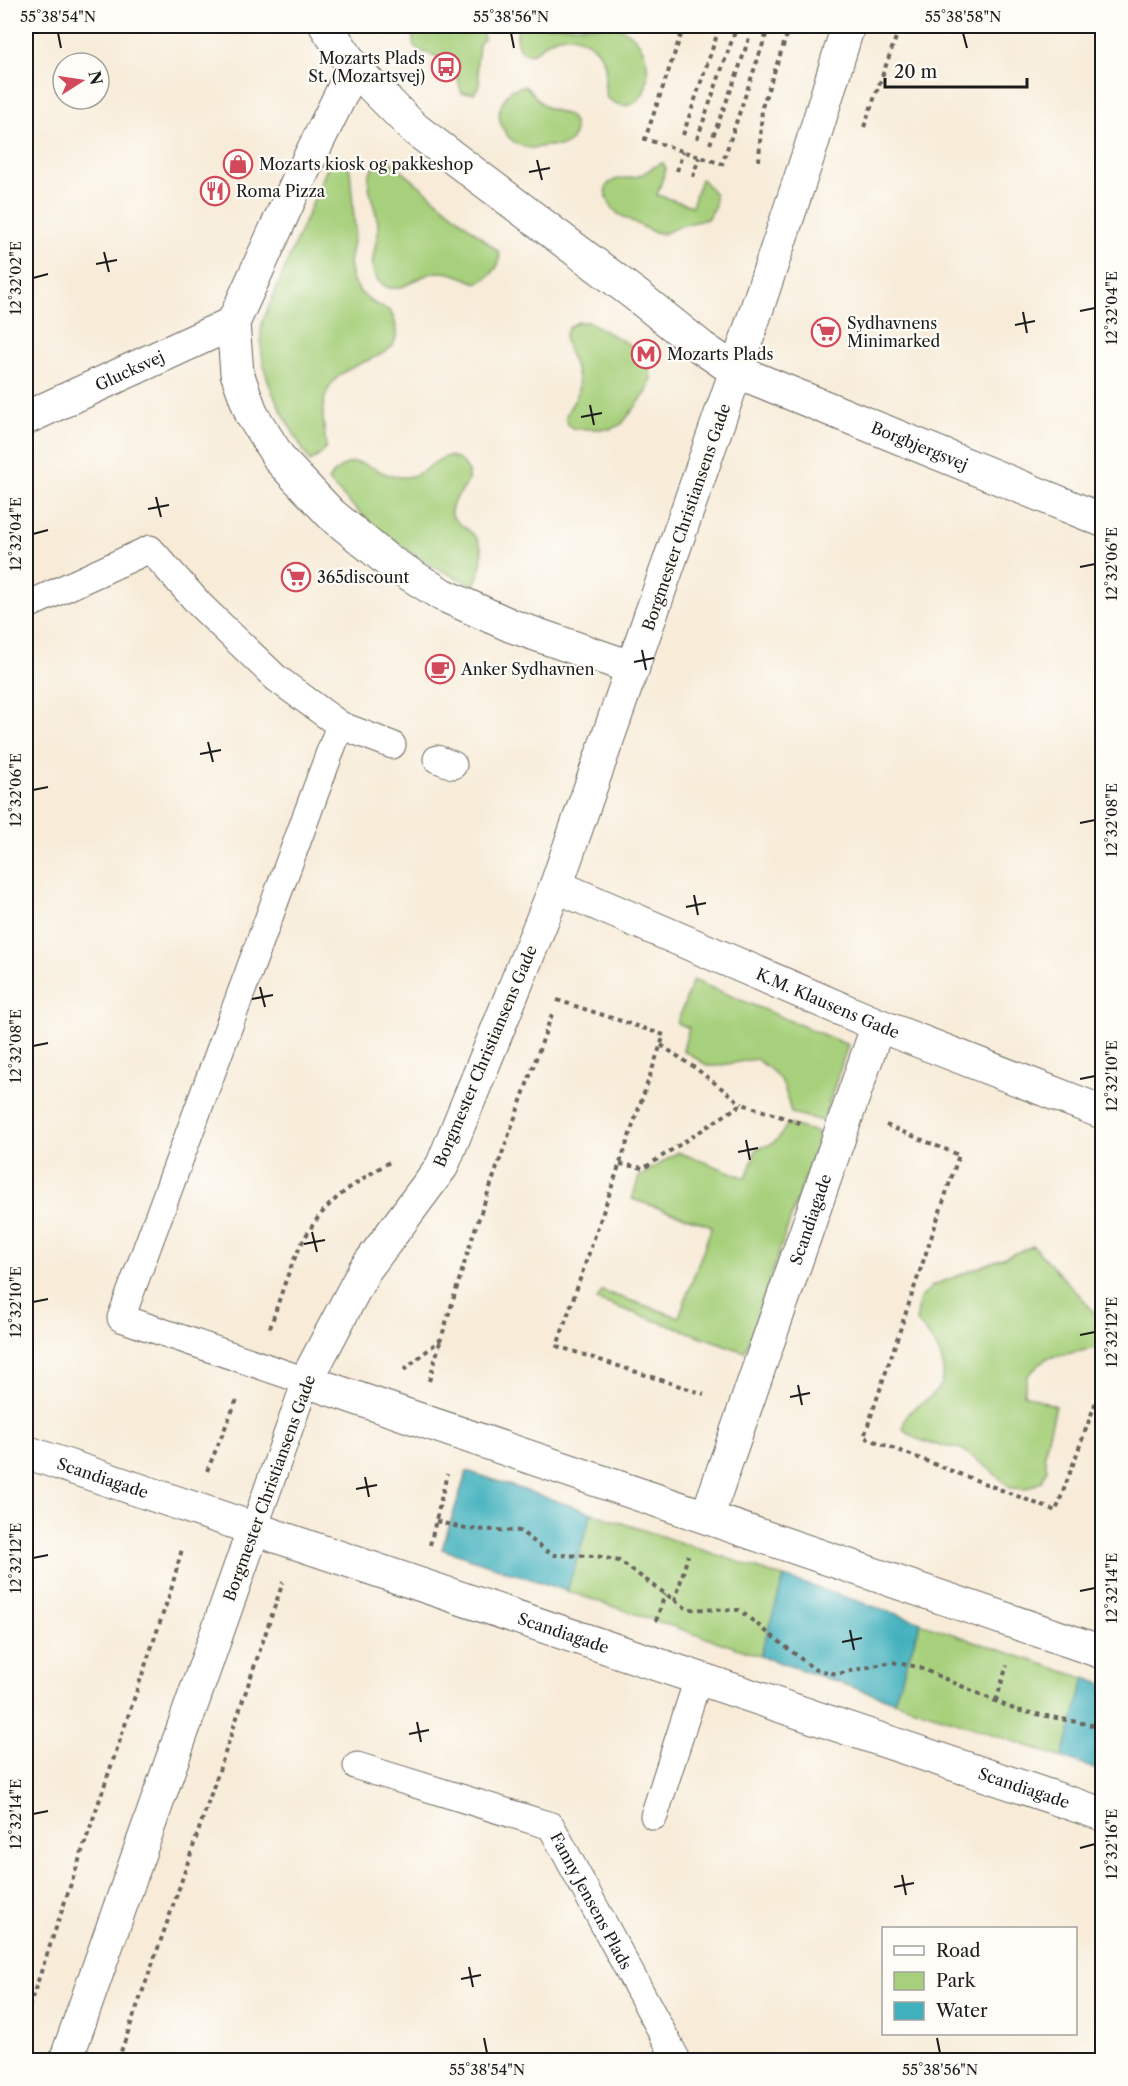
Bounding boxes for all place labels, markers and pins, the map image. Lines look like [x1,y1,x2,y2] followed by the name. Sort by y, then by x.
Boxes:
[308,48,425,86] place label: Mozarts Plads St. (Mozartsvej)
[430,51,462,83] bus stop icon: Mozarts Plads St. (Mozartsvej)
[222,148,254,180] shop icon: Mozarts kiosk og pakkeshop
[259,154,473,174] place label: Mozarts kiosk og pakkeshop
[199,175,231,207] restaurant icon: Roma Pizza
[236,181,326,201] place label: Roma Pizza
[847,313,941,351] place label: Sydhavnens Minimarked
[810,316,842,348] supermarket icon: Sydhavnens Minimarked
[630,338,662,370] metro station icon: Mozarts Plads
[667,344,773,364] place label: Mozarts Plads
[280,561,312,593] supermarket icon: 365discount
[317,567,410,587] place label: 365discount
[424,653,456,685] cafe icon: Anker Sydhavnen
[460,659,595,679] place label: Anker Sydhavnen

